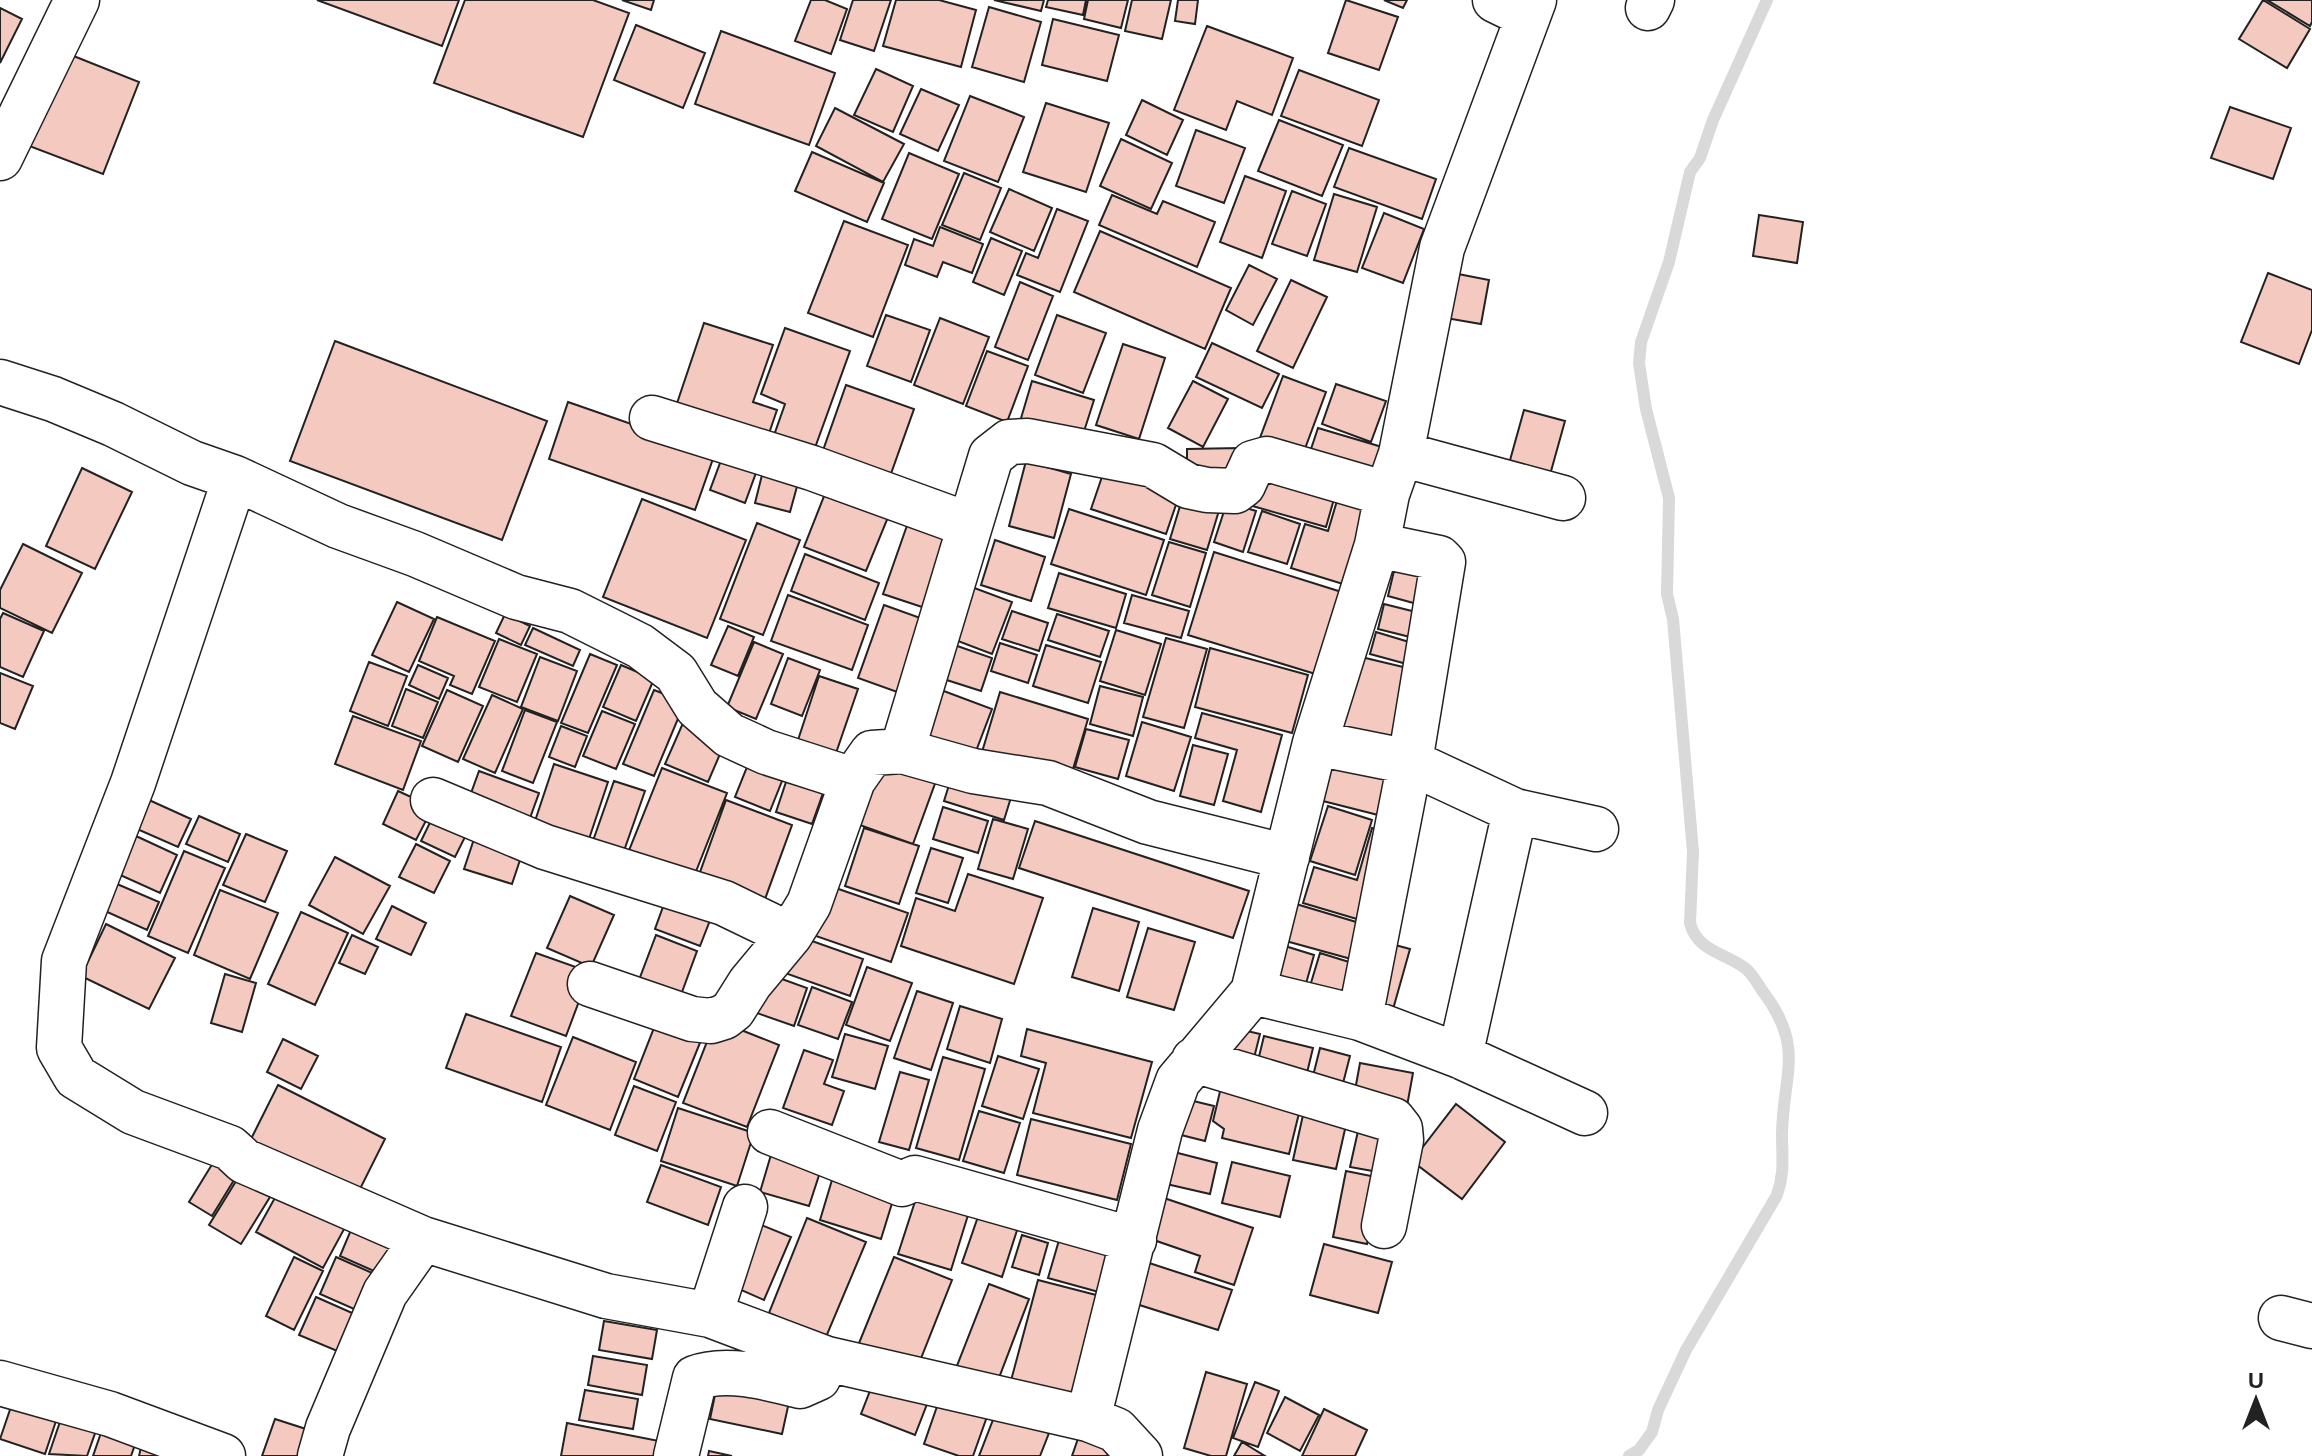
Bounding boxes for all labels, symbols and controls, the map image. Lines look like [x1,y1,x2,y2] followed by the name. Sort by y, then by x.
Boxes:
[2216,1360,2296,1440] north arrow
[2248,1368,2264,1393] text: U

